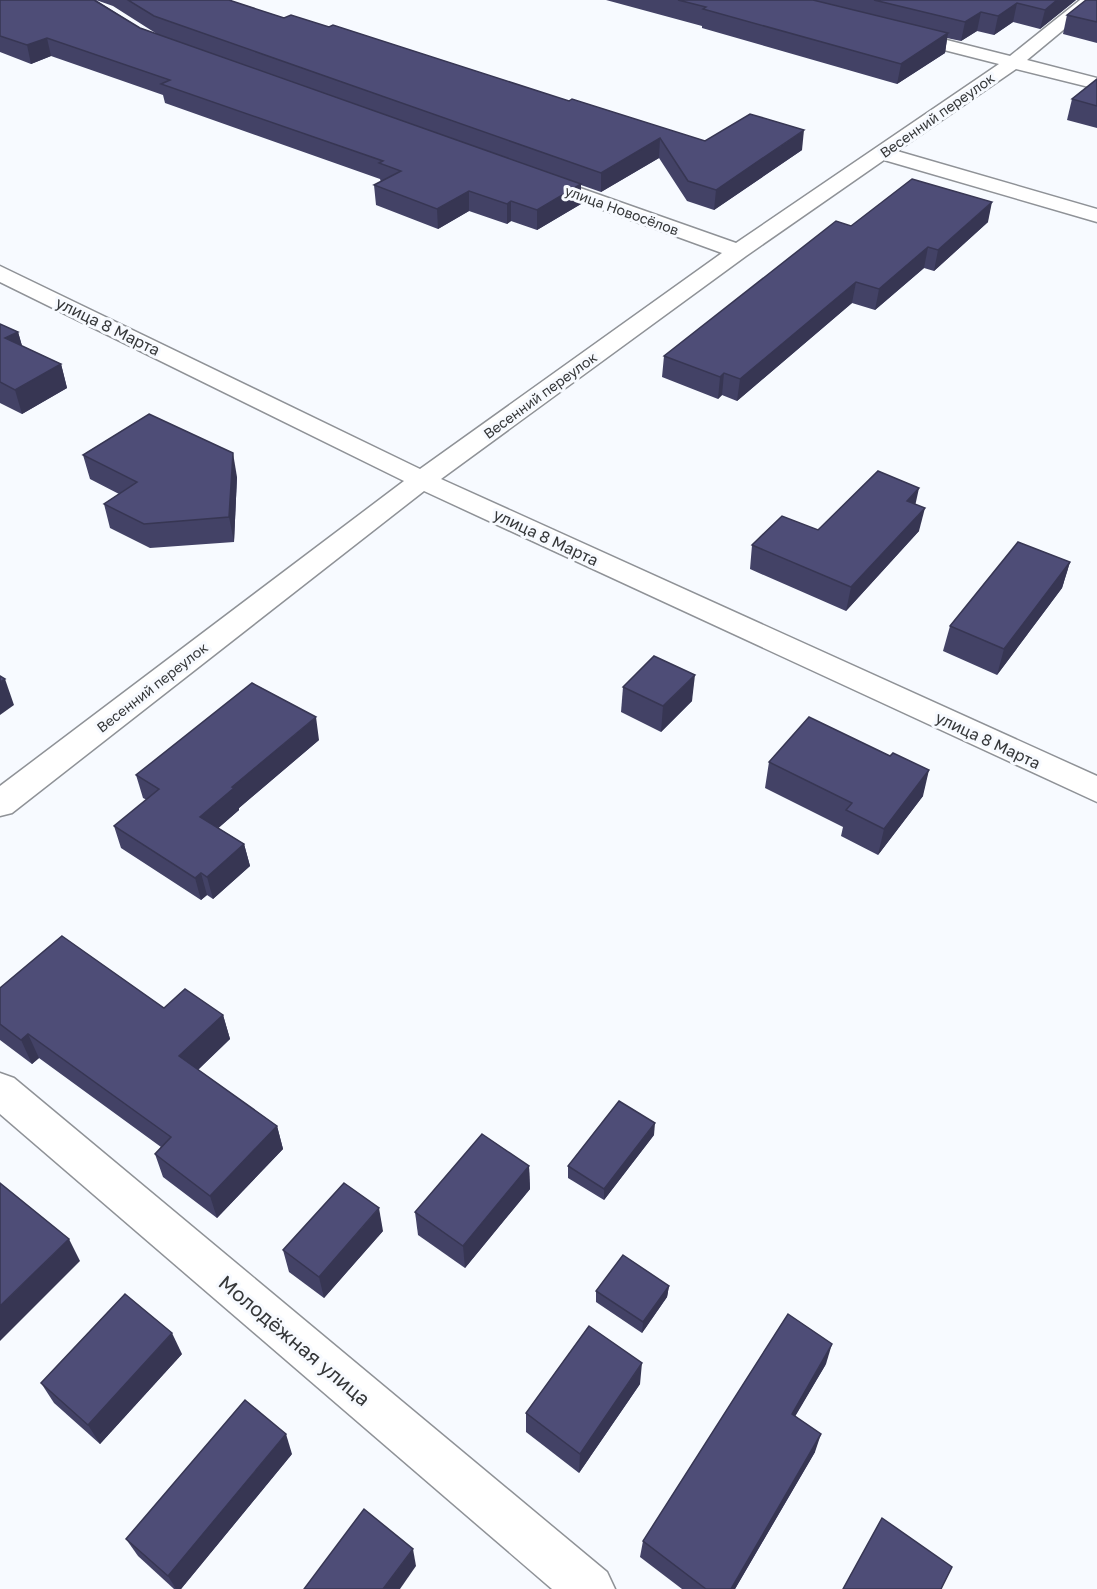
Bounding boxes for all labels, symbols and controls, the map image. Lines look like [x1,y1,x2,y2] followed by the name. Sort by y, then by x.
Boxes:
[876,69,998,161] street label: Весенний переулок
[563,181,681,239] street label: улица Новосёлов
[53,292,163,360] street label: улица 8 Марта
[480,348,600,442] street label: Весенний переулок
[490,504,602,570] street label: улица 8 Марта
[93,638,211,736] street label: Весенний переулок
[932,707,1044,773] street label: улица 8 Марта
[214,1270,376,1410] street label: Молодёжная улица

